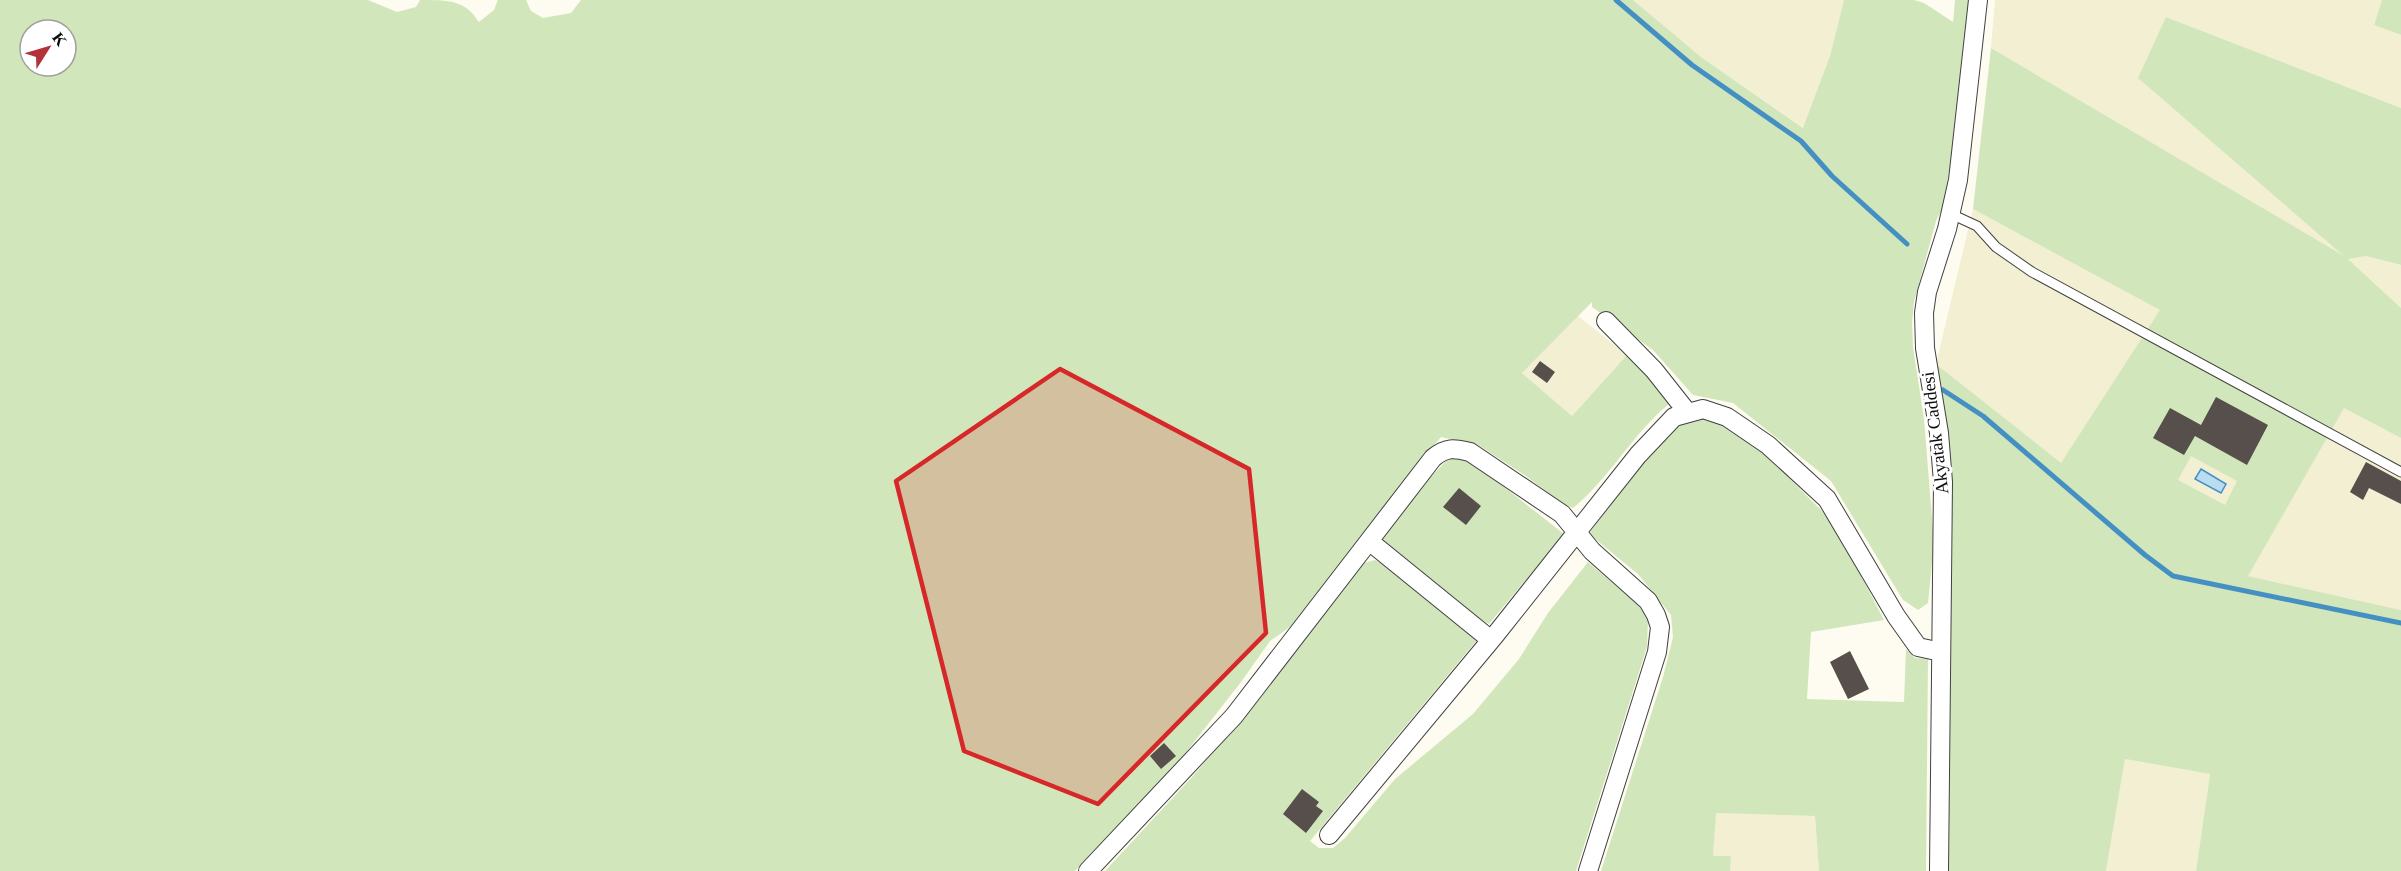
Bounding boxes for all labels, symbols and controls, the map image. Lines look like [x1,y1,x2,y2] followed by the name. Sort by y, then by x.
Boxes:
[18,18,78,78] north arrow
[49,29,70,50] text: K
[1918,371,1952,495] street label: Akyatak Caddesi

